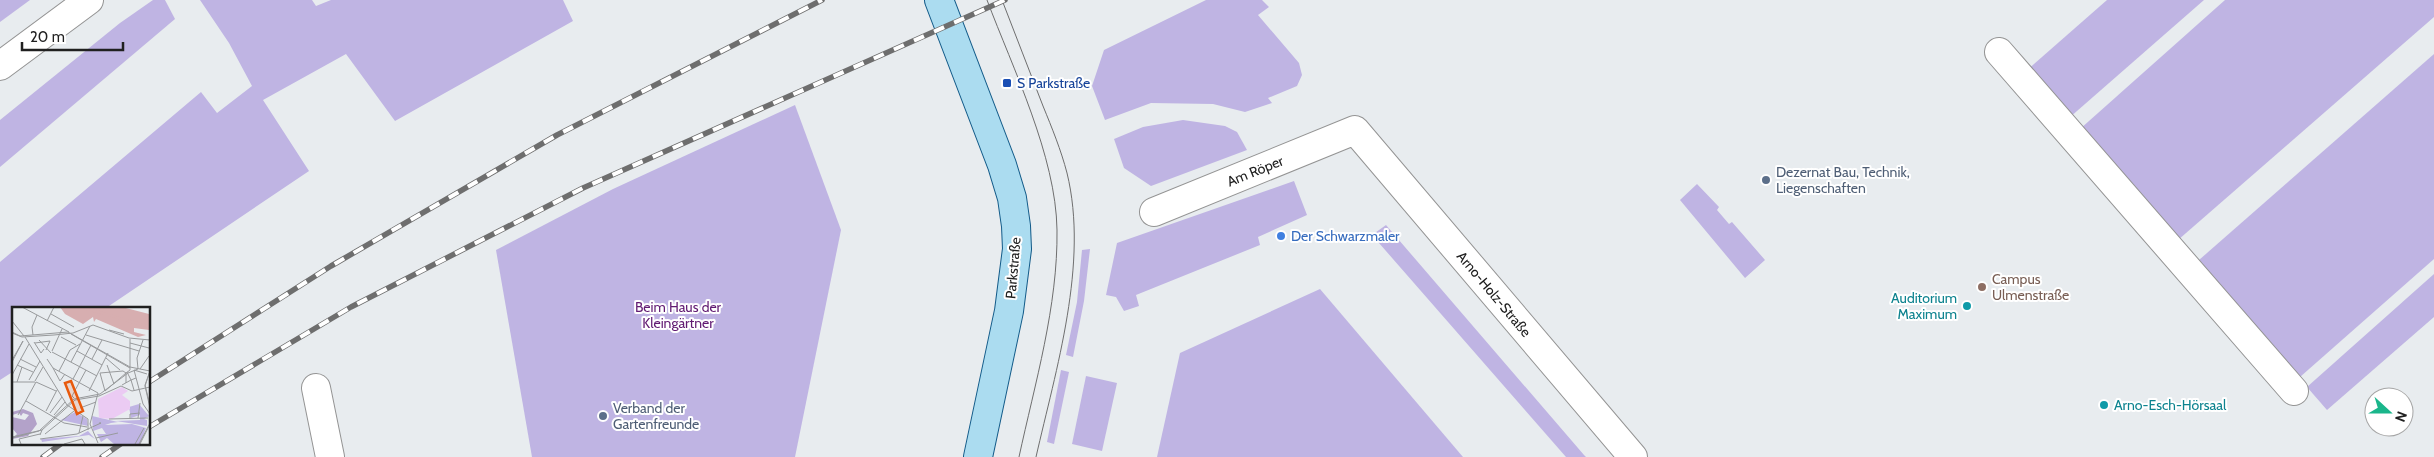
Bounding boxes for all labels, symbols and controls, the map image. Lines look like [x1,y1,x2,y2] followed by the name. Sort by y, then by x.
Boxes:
[22,20,124,52] scale bar
[30,28,65,46] text: 20 m
[1017,74,1090,92] place label: S Parkstraße
[1001,77,1013,89] marker: S Parkstraße
[1224,151,1286,190] street label: Am Röper
[1776,163,1910,197] place label: Dezernat Bau, Technik, Liegenschaften
[1760,174,1772,186] marker: Dezernat Bau, Technik, Liegenschaften
[1291,227,1400,245] place label: Der Schwarzmaler
[1275,230,1287,242] marker: Der Schwarzmaler
[1001,236,1025,300] street label: Parkstraße
[1453,248,1535,340] street label: Arno-Holz-Straße
[1992,270,2069,304] place label: Campus Ulmenstraße
[1976,281,1988,293] marker: Campus Ulmenstraße
[1891,289,1957,323] place label: Auditorium Maximum
[635,298,722,332] park label: Beim Haus der Kleingärtner
[1961,300,1973,312] marker: Auditorium Maximum
[12,307,150,444] inset map
[2364,387,2414,437] north arrow
[2114,396,2227,414] place label: Arno-Esch-Hörsaal
[613,399,699,433] place label: Verband der Gartenfreunde
[2098,399,2110,411] marker: Arno-Esch-Hörsaal
[2391,409,2411,425] text: N
[597,410,609,422] marker: Verband der Gartenfreunde

